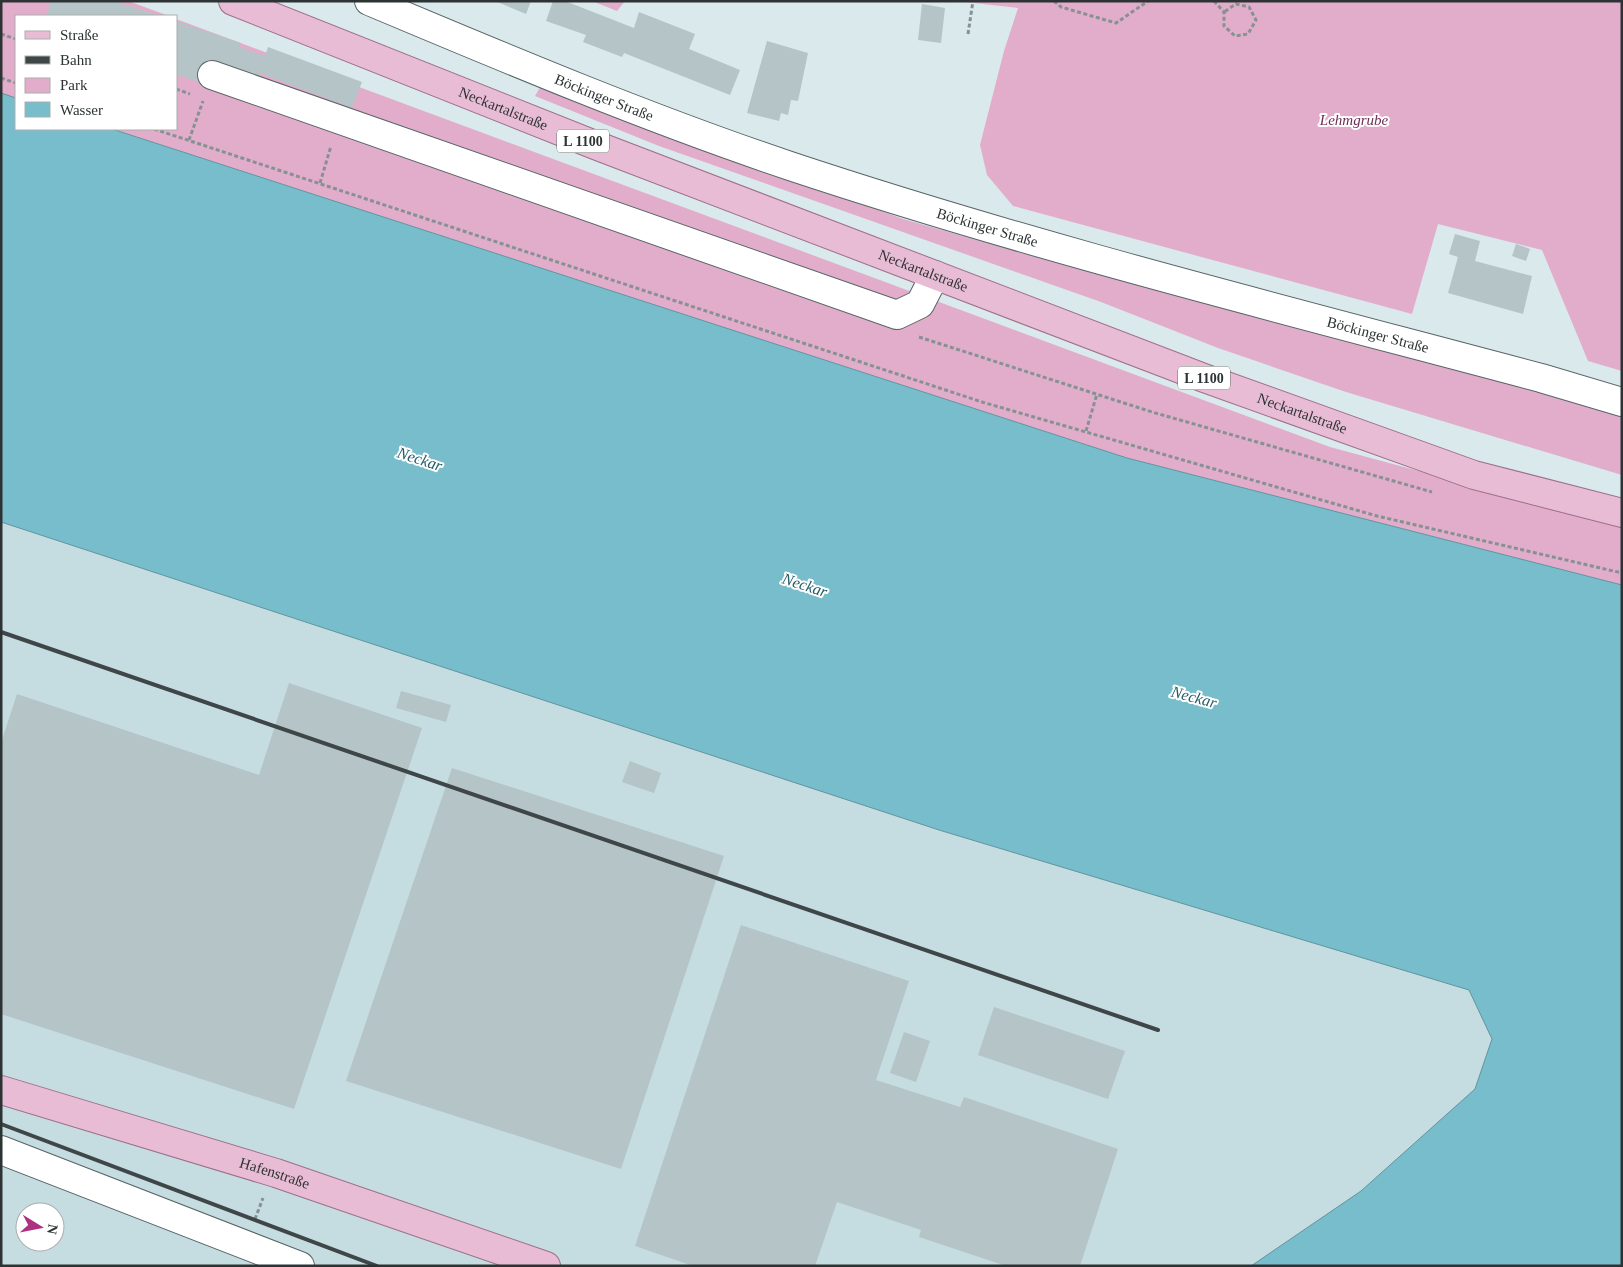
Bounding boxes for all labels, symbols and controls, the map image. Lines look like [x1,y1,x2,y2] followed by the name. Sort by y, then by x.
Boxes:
[15,15,178,130] legend
[60,27,99,43] text: Straße
[60,52,92,68] text: Bahn
[552,71,656,124] street label: Böckinger Straße
[60,77,88,93] text: Park
[457,84,550,134] street label: Neckartalstraße
[60,102,103,118] text: Wasser
[1319,112,1389,128] park label: Lehmgrube
[557,130,609,152] road number: L 1100
[935,205,1040,250] street label: Böckinger Straße
[876,246,970,295] street label: Neckartalstraße
[1325,314,1431,356] street label: Böckinger Straße
[1178,366,1230,389] road number: L 1100
[1255,390,1350,437] street label: Neckartalstraße
[394,443,445,474] water label: Neckar
[779,569,830,600] water label: Neckar
[1169,683,1219,711] water label: Neckar
[238,1154,312,1192] street label: Hafenstraße
[15,1202,65,1252] north arrow
[44,1223,61,1235] text: N

